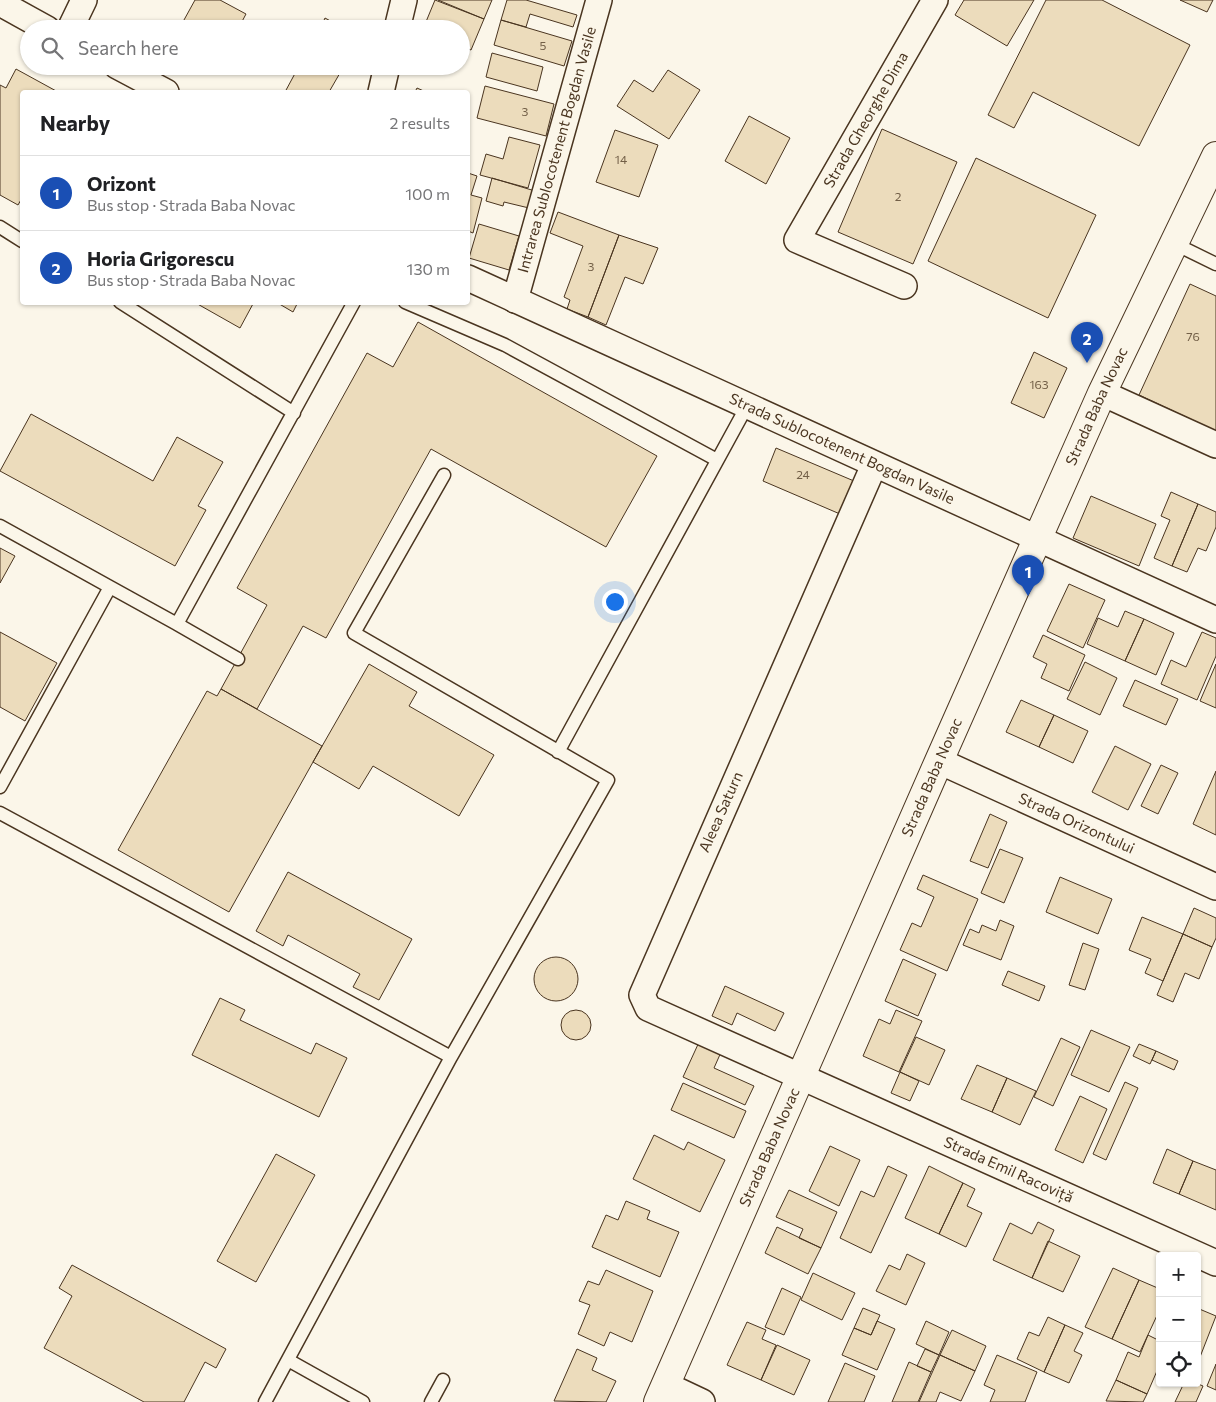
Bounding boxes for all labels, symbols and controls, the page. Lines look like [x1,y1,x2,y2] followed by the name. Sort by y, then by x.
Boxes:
[20,20,470,75] search box
[513,24,599,275] street label: Intrarea Sublocotenent Bogdan Vasile
[38,34,66,62] icon: search
[78,36,178,59] text: Search here
[540,38,547,52] house number: 5
[819,48,911,191] street label: Strada Gheorghe Dima
[522,104,529,118] house number: 3
[40,110,110,135] text: Nearby
[389,113,450,132] text: 2 results
[615,152,627,166] house number: 14
[87,172,156,195] text: Orizont
[52,184,60,203] text: 1
[405,184,450,203] text: 100 m
[895,189,902,203] house number: 2
[87,195,296,214] text: Bus stop · Strada Baba Novac
[87,247,234,270] text: Horia Grigorescu
[51,259,61,278] text: 2
[407,259,450,278] text: 130 m
[588,259,595,273] house number: 3
[87,270,296,289] text: Bus stop · Strada Baba Novac
[1071,322,1103,363] pin: 2
[1186,329,1200,343] house number: 76
[1061,344,1131,468] street label: Strada Baba Novac
[1029,377,1049,391] house number: 163
[727,389,958,507] street label: Strada Sublocotenent Bogdan Vasile
[796,467,810,481] house number: 24
[1012,555,1044,596] pin: 1
[602,589,628,615] your location
[897,715,965,839] street label: Strada Baba Novac
[694,768,746,855] street label: Aleea Saturn
[1016,788,1138,857] street label: Strada Orizontului
[735,1085,803,1209] street label: Strada Baba Novac
[941,1132,1076,1206] street label: Strada Emil Racoviță
[1156,1252,1201,1387] map controls
[1156,1252,1201,1297] button: +
[1156,1297,1201,1342] button: −
[1156,1342,1201,1387] button: locate

